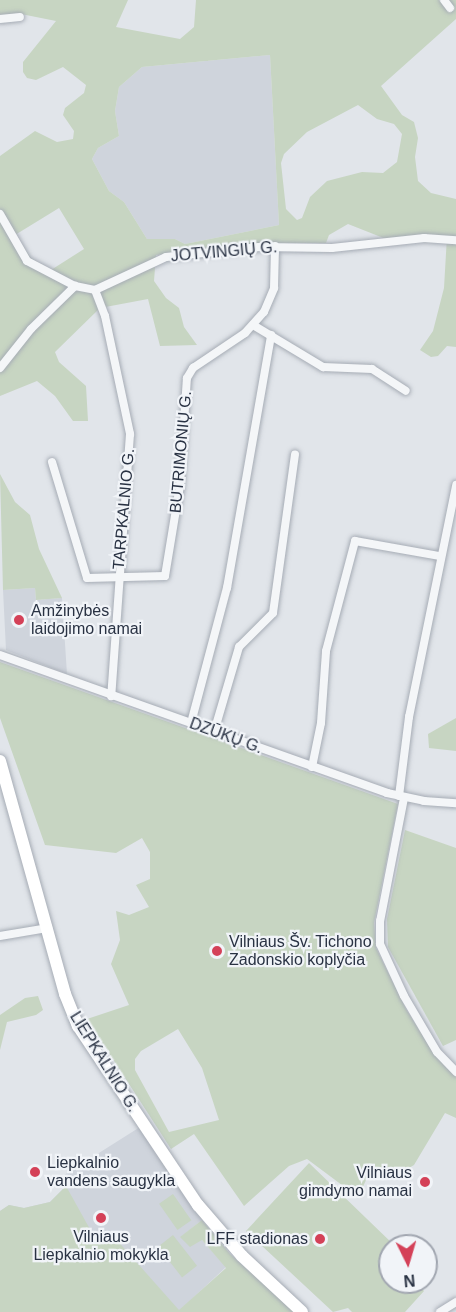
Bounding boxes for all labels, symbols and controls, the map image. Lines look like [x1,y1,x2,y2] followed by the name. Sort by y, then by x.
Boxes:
[170,238,278,266] street label: JOTVINGIŲ G.
[166,390,196,514] street label: BUTRIMONIŲ G.
[109,448,139,570] street label: TARPKALNIO G.
[31,601,142,639] place label: Amžinybės laidojimo namai
[12,613,26,627] marker: Amžinybės laidojimo namai
[187,714,265,758] street label: DZŪKŲ G.
[229,932,372,970] place label: Vilniaus Šv. Tichono Zadonskio koplyčia
[210,944,224,958] marker: Vilniaus Šv. Tichono Zadonskio koplyčia
[65,1008,143,1116] street label: LIEPKALNIO G.
[47,1153,175,1191] place label: Liepkalnio vandens saugykla
[299,1163,412,1201] place label: Vilniaus gimdymo namai
[28,1165,42,1179] marker: Liepkalnio vandens saugykla
[416,1173,434,1191] marker: Vilniaus gimdymo namai
[94,1211,108,1225] marker: Vilniaus Liepkalnio mokykla
[33,1227,169,1265] place label: Vilniaus Liepkalnio mokykla
[207,1229,308,1249] place label: LFF stadionas
[313,1232,327,1246] marker: LFF stadionas
[378,1234,438,1294] north arrow
[403,1271,416,1289] text: N

